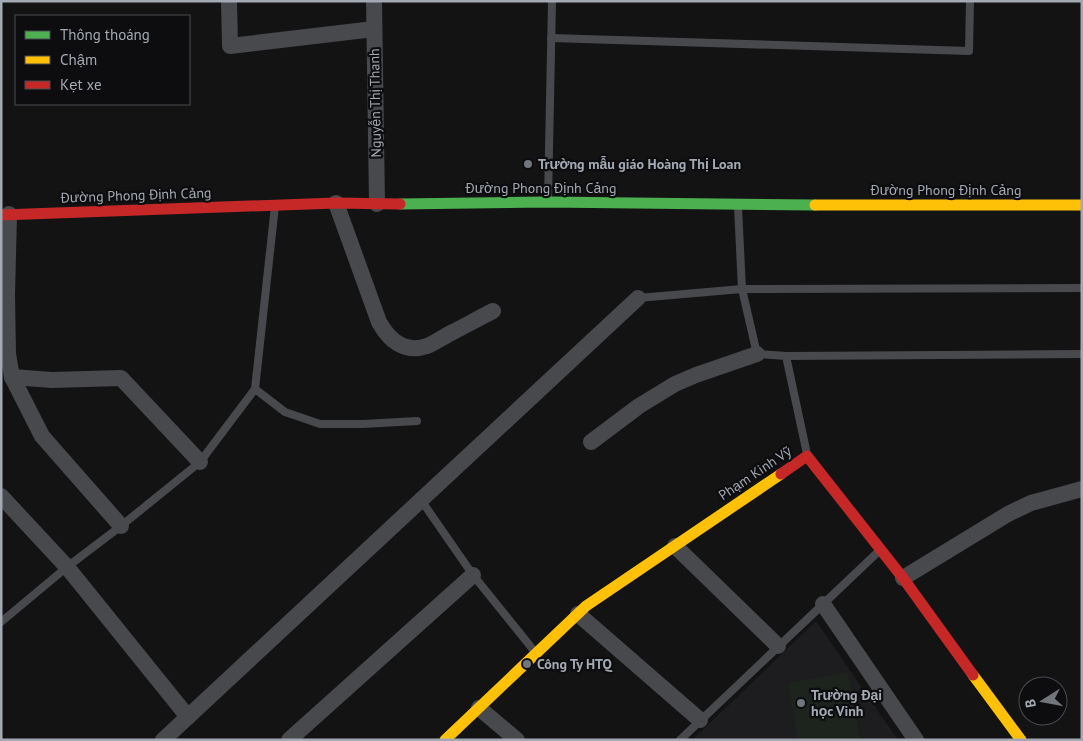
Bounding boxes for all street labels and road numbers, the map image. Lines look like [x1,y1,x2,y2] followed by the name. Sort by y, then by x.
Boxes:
[365,48,385,158] street label: Nguyễn Thị Thanh
[465,179,616,197] street label: Đường Phong Định Cảng
[870,181,1021,199] street label: Đường Phong Định Cảng
[59,183,212,207] street label: Đường Phong Định Cảng
[715,442,795,504] street label: Phạm Kinh Vỹ

